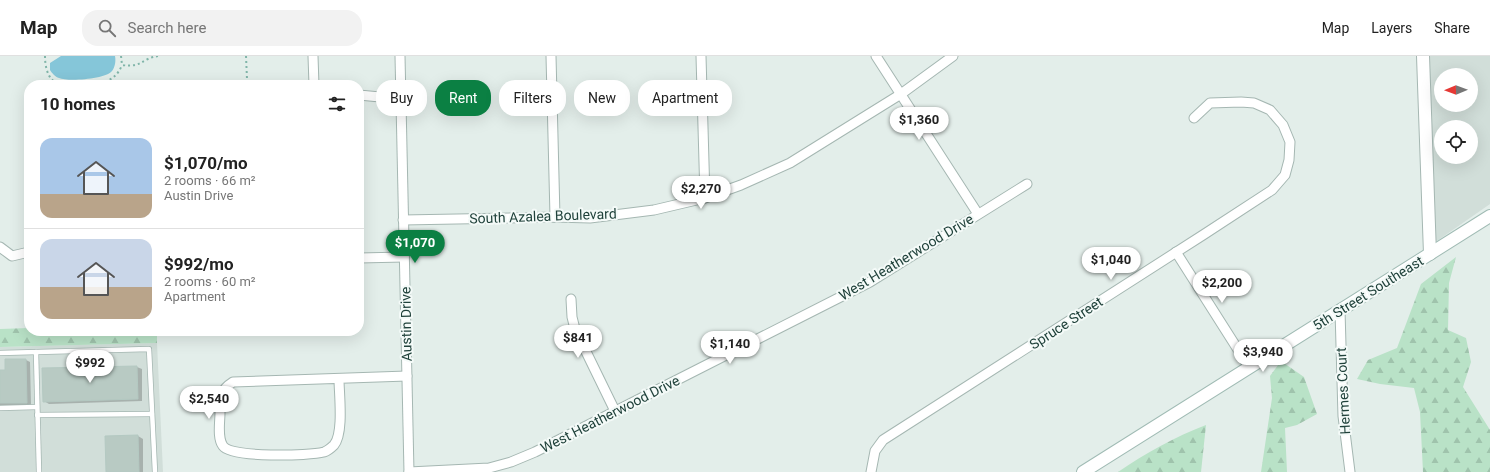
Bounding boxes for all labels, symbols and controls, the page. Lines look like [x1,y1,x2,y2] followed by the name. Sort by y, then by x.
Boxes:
[82,10,362,46] search box
[20,16,58,39] text: Map
[96,17,118,39] icon: search
[128,19,206,37] text: Search here
[1322,20,1349,36] text: Map
[1371,20,1412,36] text: Layers
[1434,20,1470,36] text: Share
[1434,68,1478,112] north arrow
[1434,68,1478,164] map controls
[376,80,427,116] chip: Buy
[435,80,491,116] chip: Rent
[499,80,566,116] chip: Filters
[574,80,630,116] chip: New
[638,80,732,116] chip: Apartment
[326,93,348,115] icon: filters
[40,94,116,114] text: 10 homes
[886,107,952,141] pin: $1,360
[899,112,939,127] text: $1,360
[1434,120,1478,164] button: locate
[164,153,248,173] text: $1,070/mo
[72,154,120,202] icon: home
[164,173,256,188] text: 2 rooms · 66 m²
[668,176,734,210] pin: $2,270
[681,181,721,196] text: $2,270
[164,188,233,203] text: Austin Drive
[469,205,617,227] street label: South Azalea Boulevard
[836,211,976,303] street label: West Heatherwood Drive
[382,230,448,264] pin: $1,070
[395,235,435,250] text: $1,070
[1078,247,1144,281] pin: $1,040
[1091,252,1131,267] text: $1,040
[1310,252,1427,333] street label: 5th Street Southeast
[164,254,234,274] text: $992/mo
[72,255,120,303] icon: home
[1189,270,1255,304] pin: $2,200
[164,274,256,289] text: 2 rooms · 60 m²
[1202,275,1242,290] text: $2,200
[397,287,415,361] street label: Austin Drive
[164,289,226,304] text: Apartment
[1027,293,1106,353] street label: Spruce Street
[554,325,602,359] pin: $841
[563,330,593,345] text: $841
[697,331,763,365] pin: $1,140
[710,336,750,351] text: $1,140
[1230,339,1296,373] pin: $3,940
[1243,344,1283,359] text: $3,940
[1333,347,1353,435] street label: Hermes Court
[66,350,114,384] pin: $992
[75,355,105,370] text: $992
[538,372,682,456] street label: West Heatherwood Drive
[176,386,242,420] pin: $2,540
[189,391,229,406] text: $2,540

